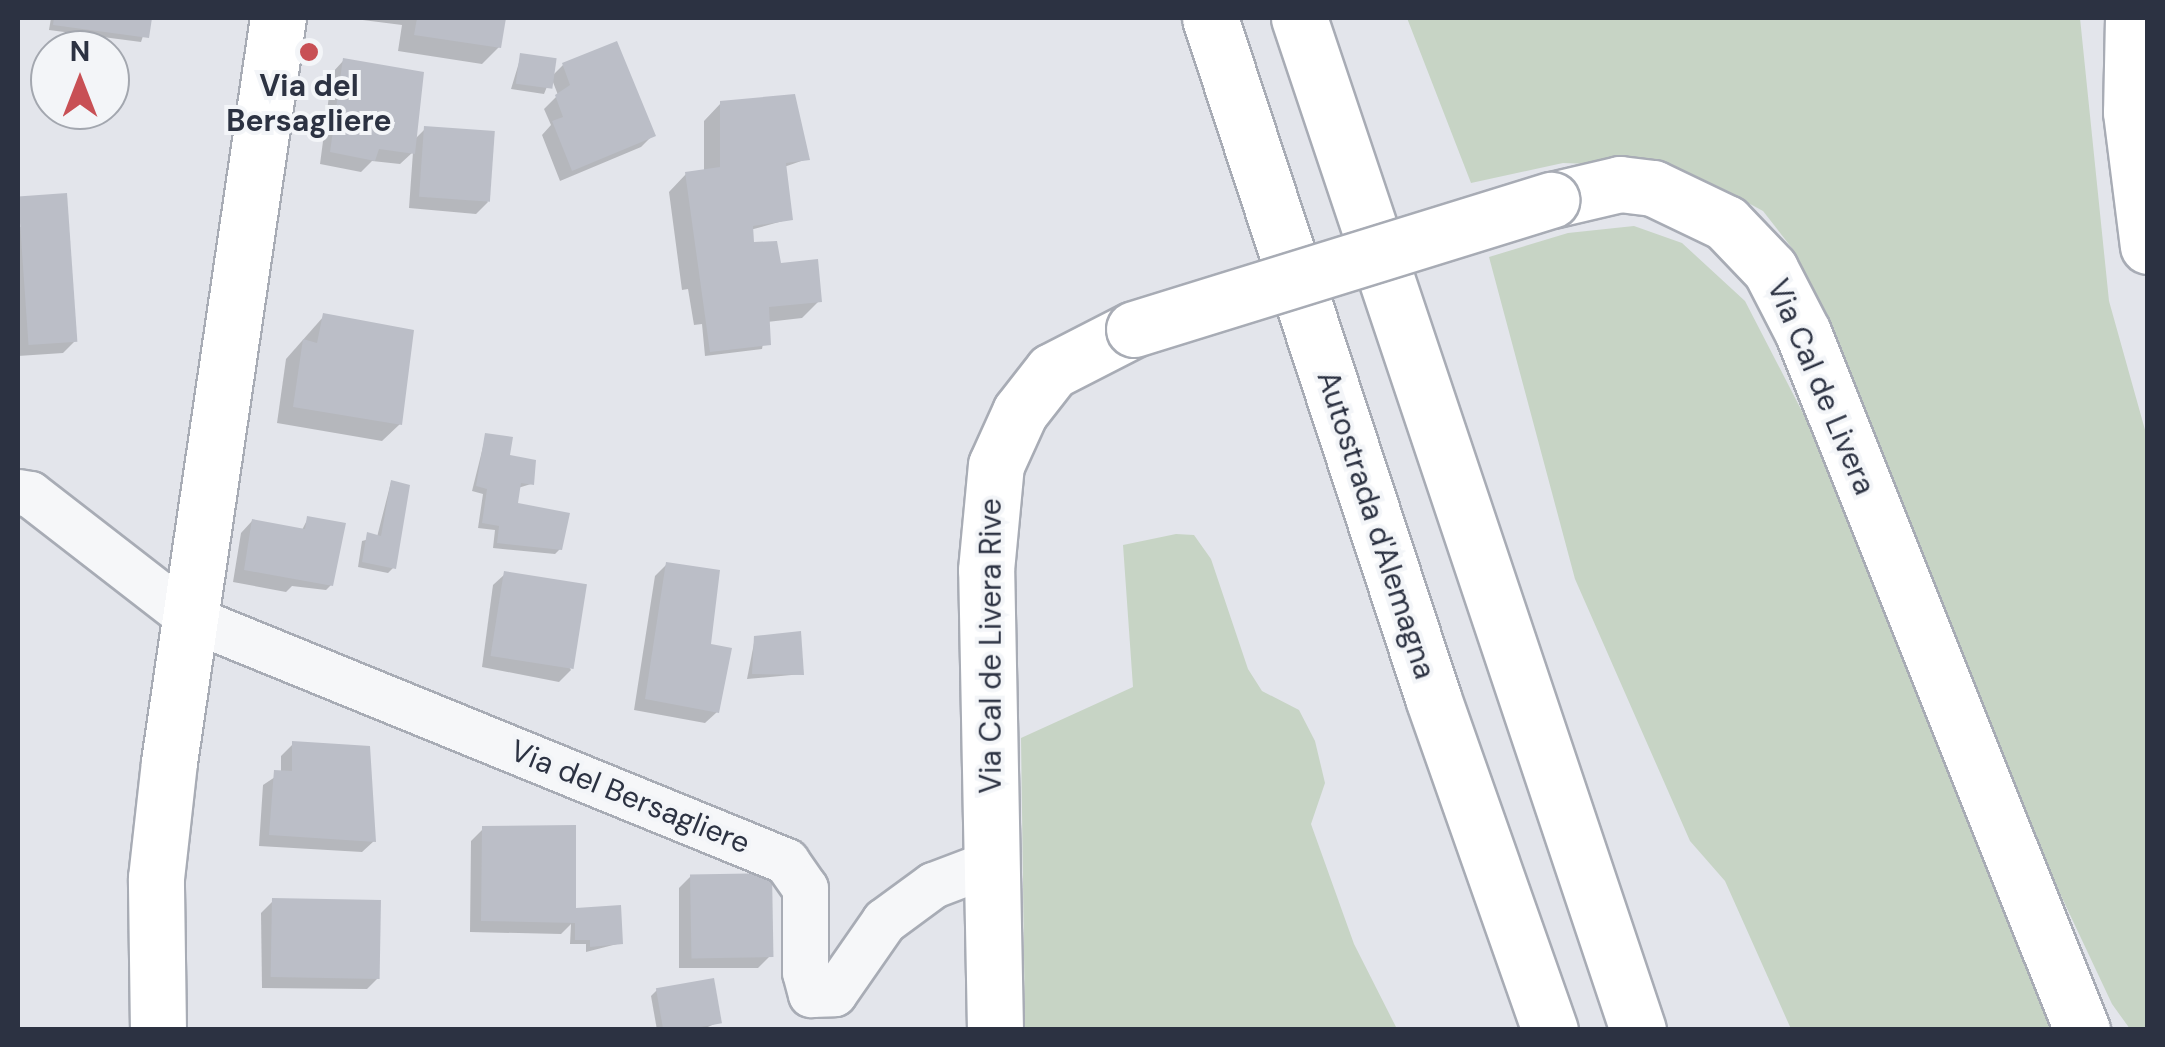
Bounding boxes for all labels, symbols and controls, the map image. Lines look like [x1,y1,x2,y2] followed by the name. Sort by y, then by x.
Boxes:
[30,30,130,130] north arrow
[70,33,90,70] text: N
[298,41,320,63] marker: Via del Bersagliere
[226,68,392,138] place label: Via del Bersagliere
[1759,274,1883,500] street label: Via Cal de Livera
[1309,367,1443,683] street label: Autostrada d'Alemagna
[973,498,1009,794] street label: Via Cal de Livera Rive
[505,733,755,861] street label: Via del Bersagliere

